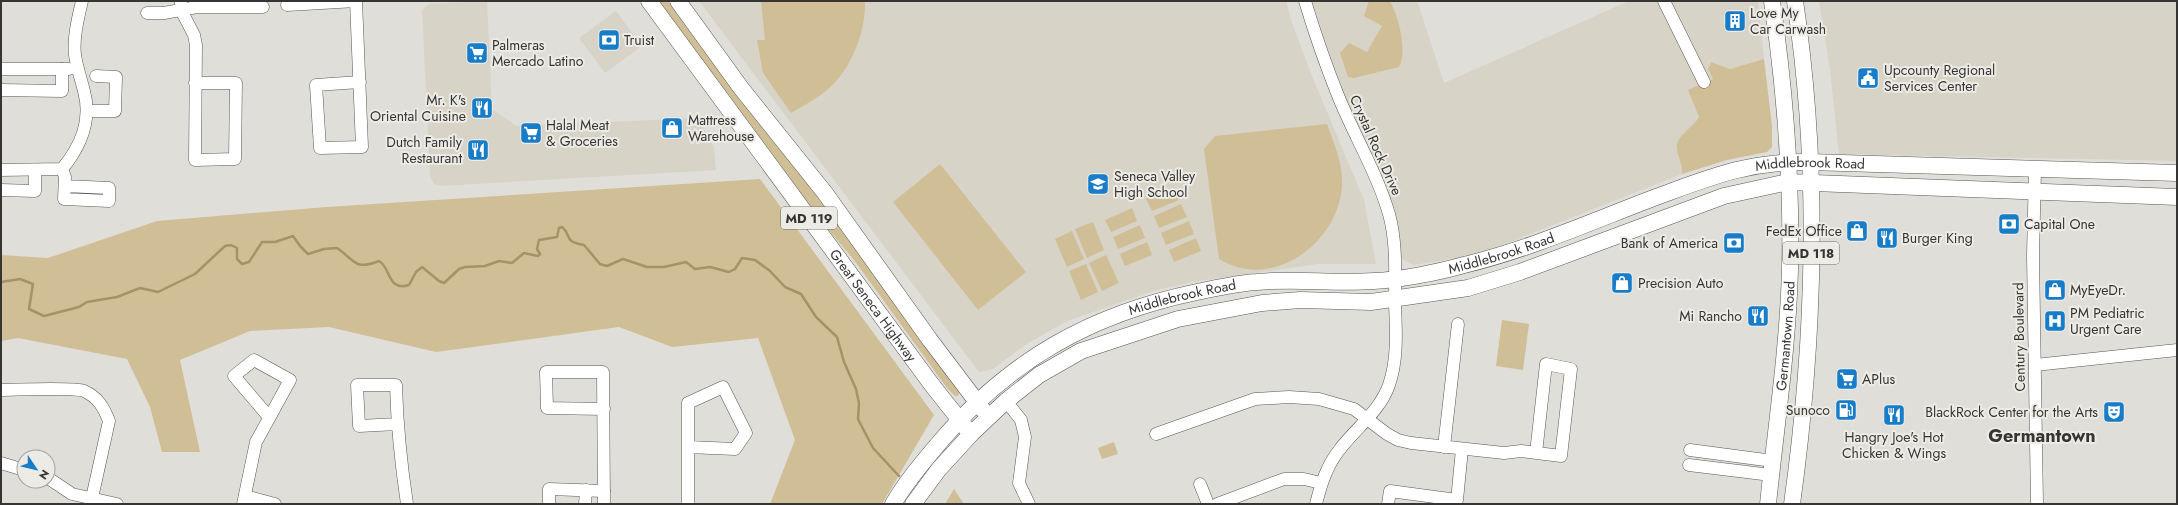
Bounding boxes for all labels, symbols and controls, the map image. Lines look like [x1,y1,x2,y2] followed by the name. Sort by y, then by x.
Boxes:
[1750,3,1826,39] place label: Love My Car Carwash
[1722,8,1748,34] building icon: Love My Car Carwash
[596,27,622,53] bank icon: Truist
[624,30,655,50] place label: Truist
[492,35,584,71] place label: Palmeras Mercado Latino
[464,40,490,66] supermarket icon: Palmeras Mercado Latino
[1884,60,1995,96] place label: Upcounty Regional Services Center
[1855,65,1881,91] public building icon: Upcounty Regional Services Center
[370,90,466,126] place label: Mr. K's Oriental Cuisine
[1345,92,1407,198] street label: Crystal Rock Drive
[469,95,495,121] restaurant icon: Mr. K's Oriental Cuisine
[688,110,754,146] place label: Mattress Warehouse
[546,115,618,151] place label: Halal Meat & Groceries
[659,115,685,141] shop icon: Mattress Warehouse
[518,120,544,146] supermarket icon: Halal Meat & Groceries
[386,132,463,168] place label: Dutch Family Restaurant
[465,137,491,163] restaurant icon: Dutch Family Restaurant
[1754,152,1865,176] street label: Middlebrook Road
[1114,166,1196,202] place label: Seneca Valley High School
[1085,171,1111,197] school or university icon: Seneca Valley High School
[781,207,837,229] road number: MD 119
[1996,211,2022,237] bank icon: Capital One
[2024,214,2095,234] place label: Capital One
[1844,218,1870,244] shop icon: FedEx Office
[1766,221,1842,241] place label: FedEx Office
[1874,225,1900,251] restaurant icon: Burger King
[1446,227,1557,279] street label: Middlebrook Road
[1902,228,1973,248] place label: Burger King
[1721,230,1747,256] bank icon: Bank of America
[1621,233,1718,253] place label: Bank of America
[1783,242,1839,264] road number: MD 118
[825,245,922,366] street label: Great Seneca Highway
[1609,270,1635,296] shop icon: Precision Auto
[1638,273,1724,293] place label: Precision Auto
[1126,274,1237,320] street label: Middlebrook Road
[2042,277,2068,303] shop icon: MyEyeDr.
[2070,280,2126,300] place label: MyEyeDr.
[1771,281,1800,392] street label: Germantown Road
[2008,282,2030,392] street label: Century Boulevard
[1745,303,1771,329] restaurant icon: Mi Rancho
[2070,303,2145,339] place label: PM Pediatric Urgent Care
[1679,306,1742,326] place label: Mi Rancho
[2042,308,2068,334] hospital icon: PM Pediatric Urgent Care
[1834,366,1860,392] supermarket icon: APlus
[1862,369,1895,389] place label: APlus
[1833,397,1859,423] fuel station icon: Sunoco
[2101,399,2127,425] theatre icon: BlackRock Center for the Arts
[1786,400,1830,420] place label: Sunoco
[1881,402,1907,428] restaurant icon: Hangry Joe's Hot Chicken & Wings
[1925,402,2098,422] place label: BlackRock Center for the Arts
[1988,423,2096,449] district label: Germantown
[1842,427,1946,463] place label: Hangry Joe's Hot Chicken & Wings
[16,449,56,489] north arrow
[35,467,53,483] text: N

